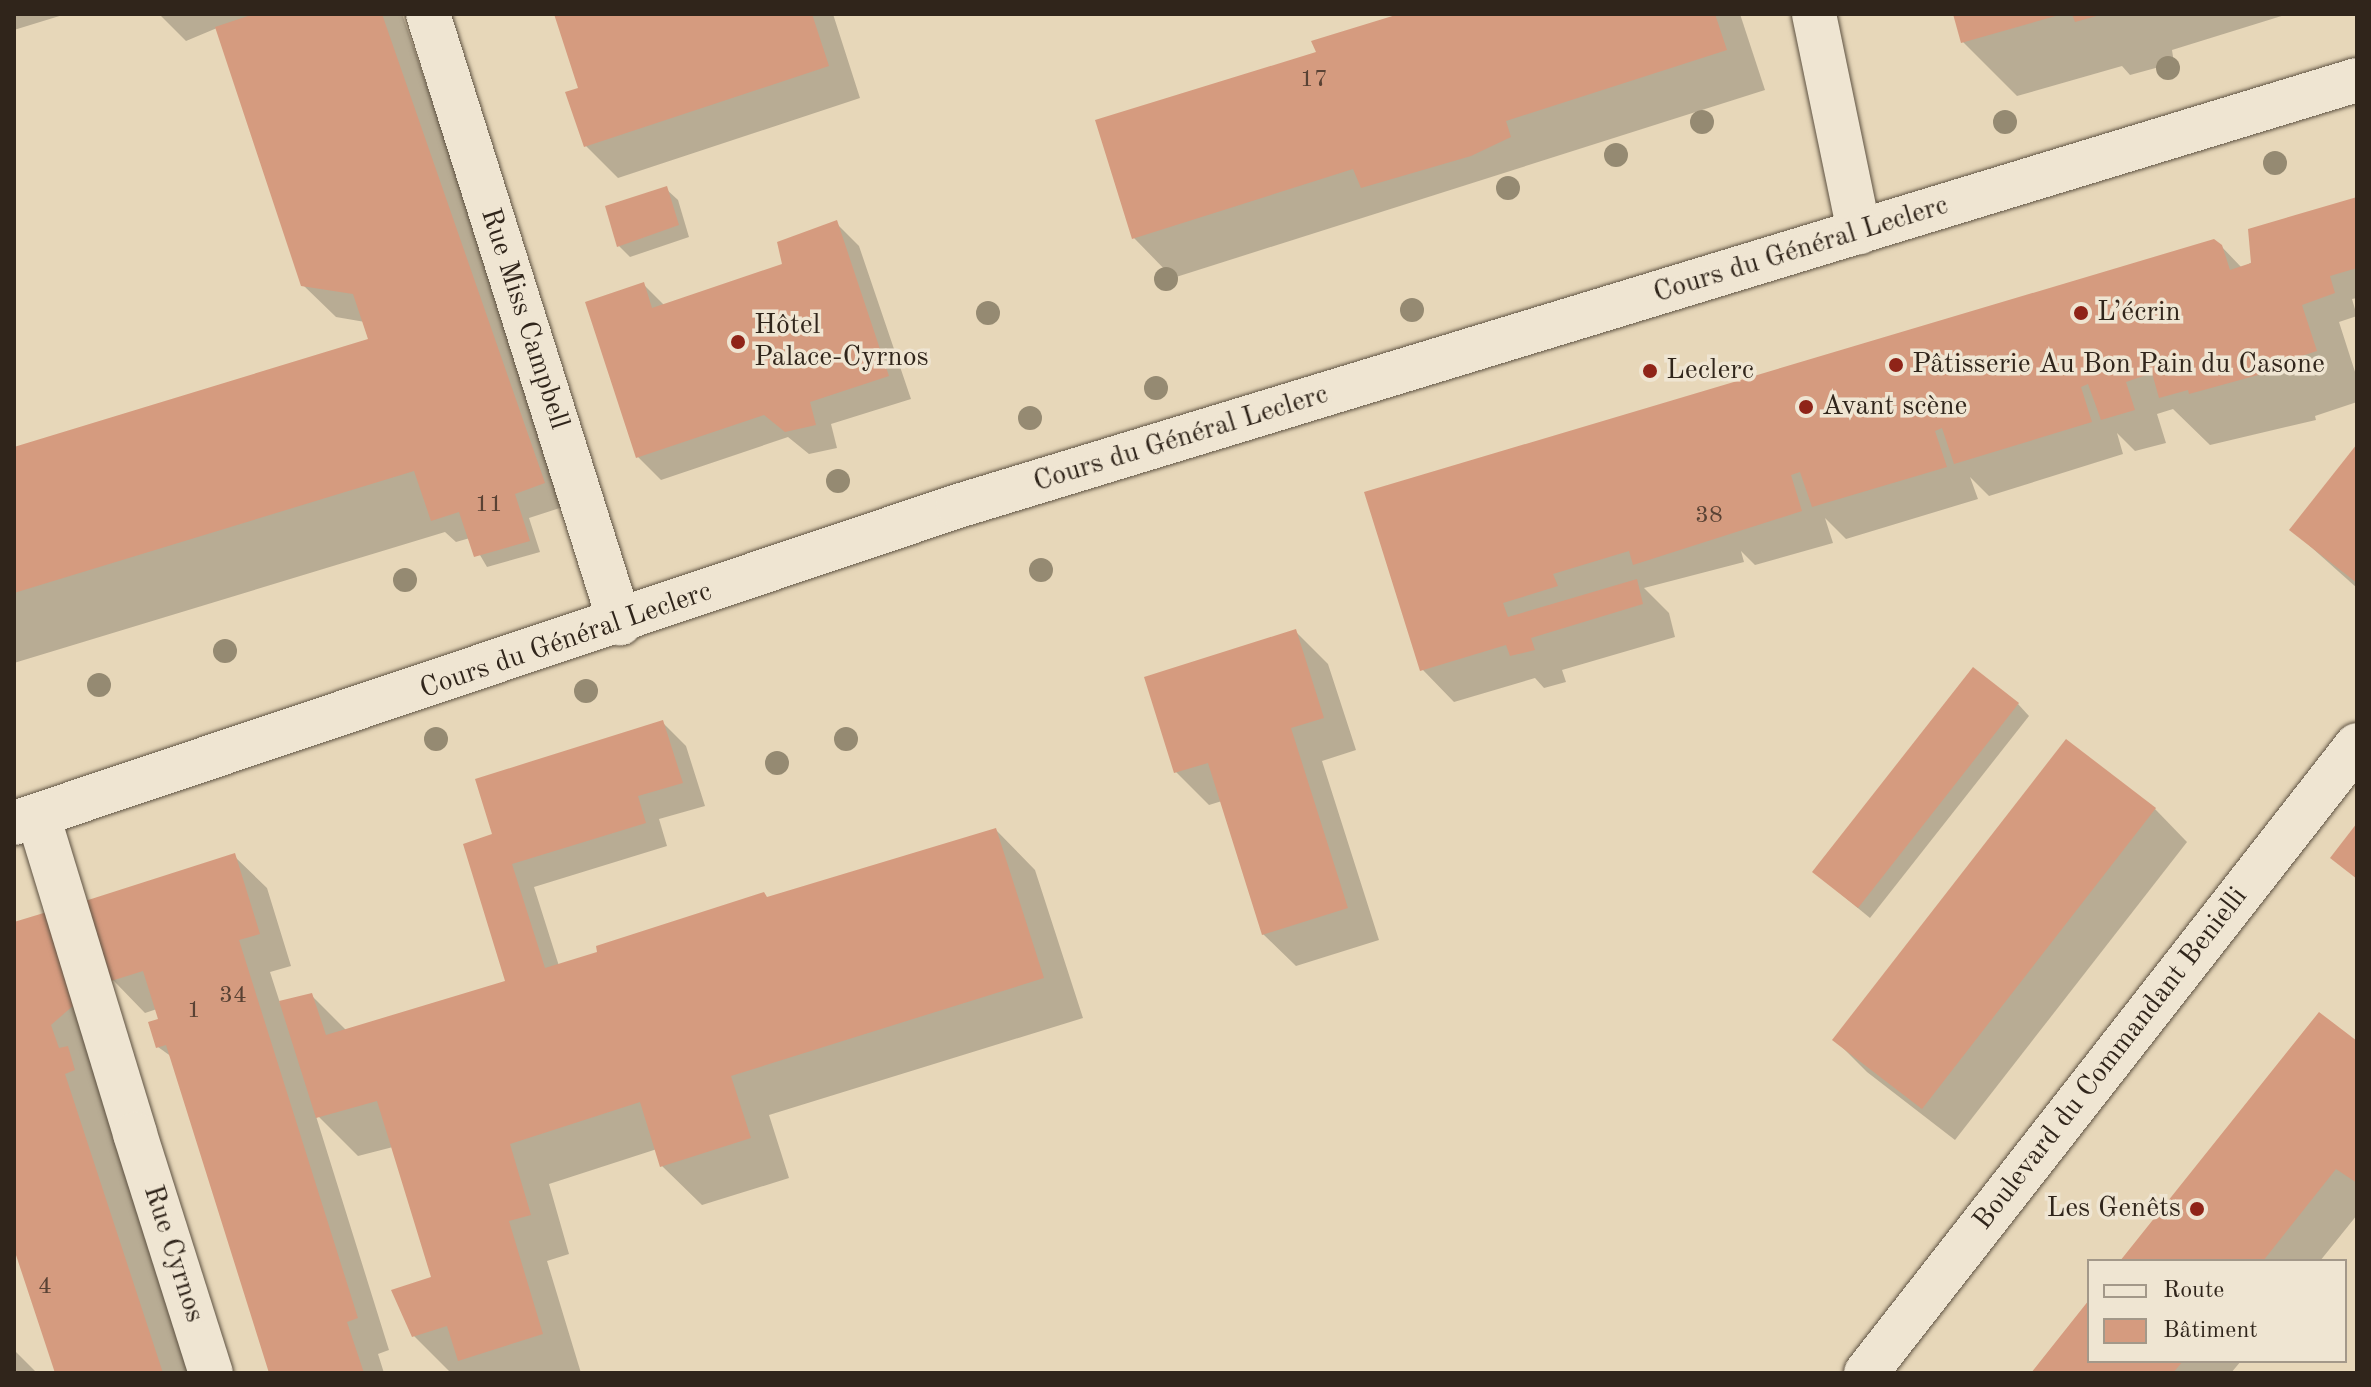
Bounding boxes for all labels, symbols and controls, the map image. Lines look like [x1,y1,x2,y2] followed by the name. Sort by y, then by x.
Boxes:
[1300,67,1328,95] house number: 17
[1650,189,1952,311] street label: Cours du Général Leclerc
[472,204,576,434] street label: Rue Miss Campbell
[2097,296,2181,330] place label: L’écrin
[2072,304,2090,322] marker: L’écrin
[754,309,929,375] place label: Hôtel Palace-Cyrnos
[729,333,747,351] marker: Hôtel Palace-Cyrnos
[1912,348,2325,382] place label: Pâtisserie Au Bon Pain du Casone
[1666,354,1754,388] place label: Leclerc
[1887,356,1905,374] marker: Pâtisserie Au Bon Pain du Casone
[1641,362,1659,380] marker: Leclerc
[1030,378,1332,500] street label: Cours du Général Leclerc
[1822,390,1967,424] place label: Avant scène
[1797,398,1815,416] marker: Avant scène
[475,492,503,520] house number: 11
[1695,503,1723,531] house number: 38
[416,575,716,707] street label: Cours du Général Leclerc
[1967,881,2255,1237] street label: Boulevard du Commandant Benielli
[219,983,247,1011] house number: 34
[187,998,201,1026] house number: 1
[135,1181,211,1327] street label: Rue Cyrnos
[2046,1192,2181,1226] place label: Les Genêts
[2188,1200,2206,1218] marker: Les Genêts
[2087,1259,2347,1363] legend
[38,1274,52,1302] house number: 4
[2163,1279,2224,1303] text: Route
[2163,1319,2258,1343] text: Bâtiment

